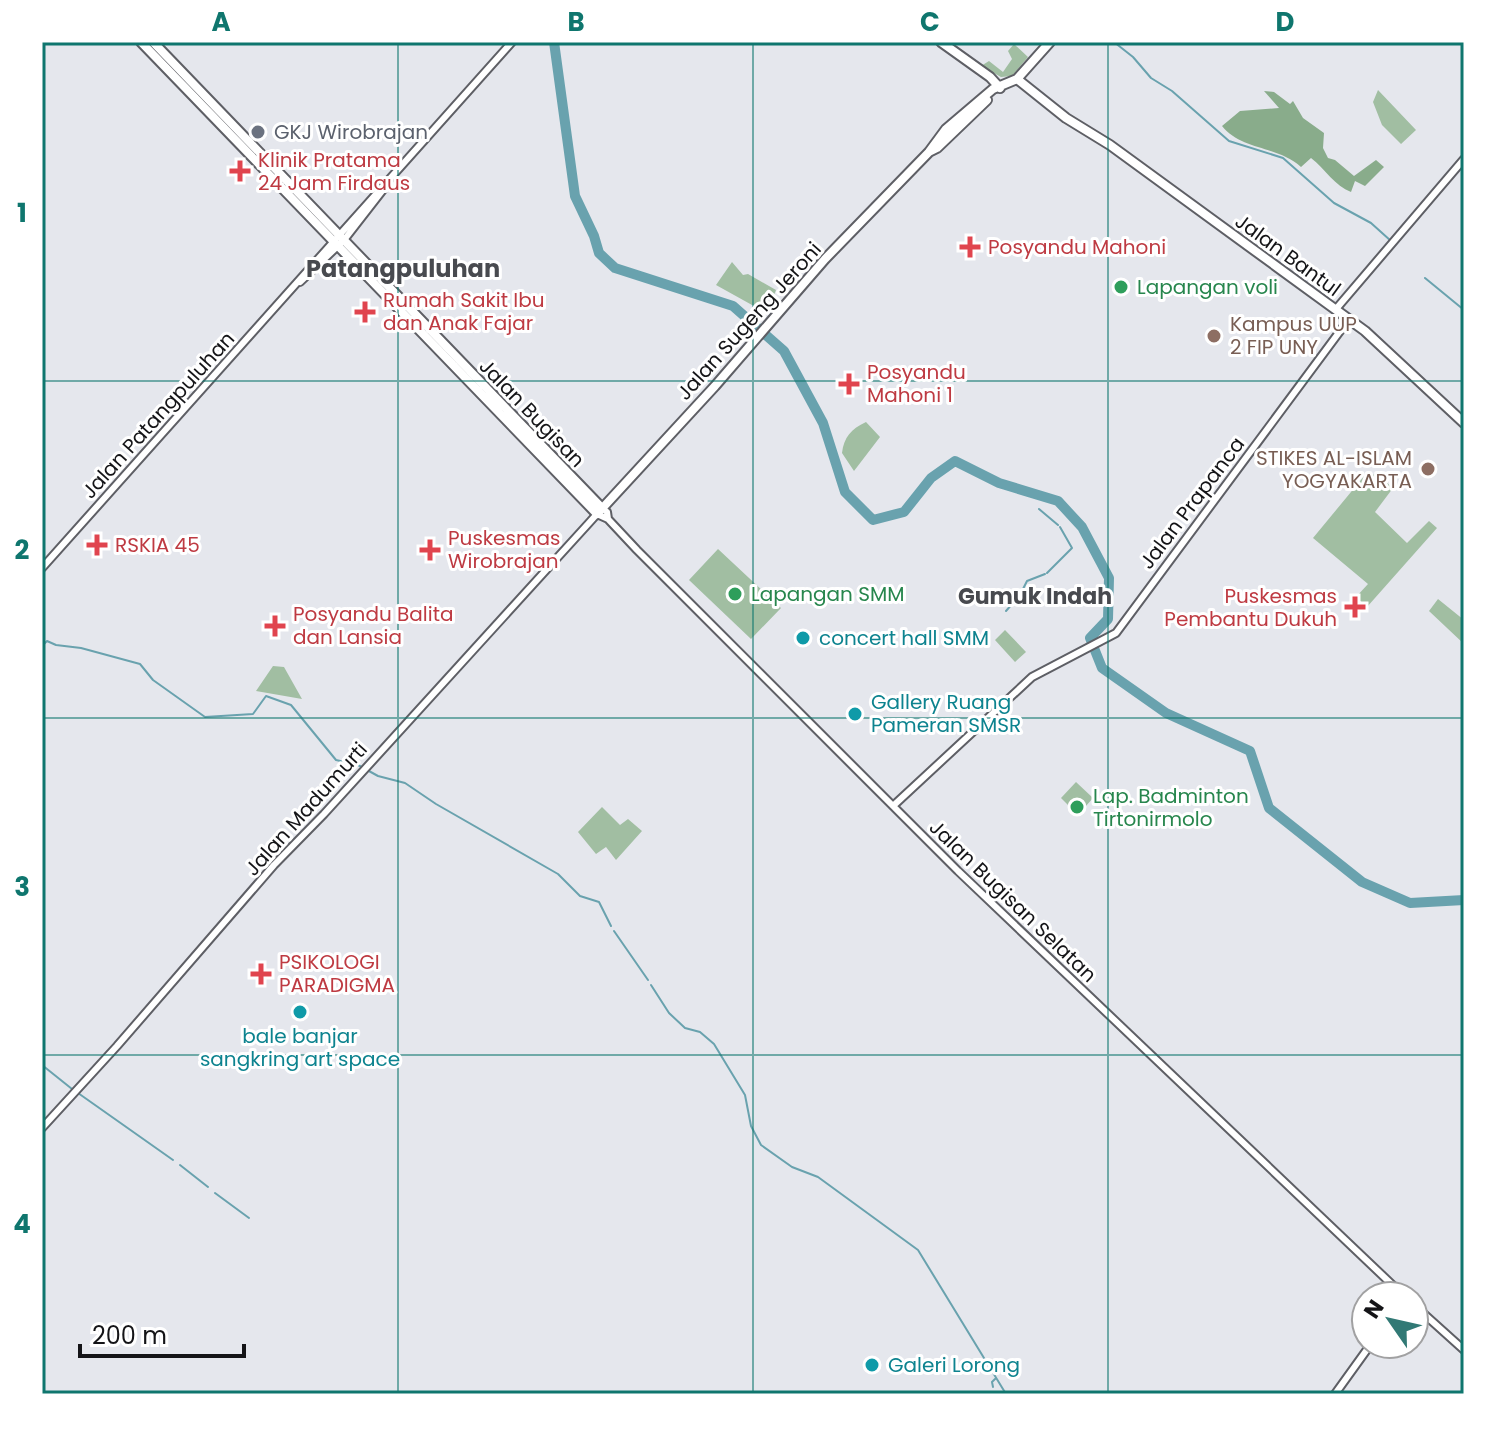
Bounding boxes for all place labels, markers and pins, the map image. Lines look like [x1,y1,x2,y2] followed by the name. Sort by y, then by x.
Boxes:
[274,118,428,146] place label: GKJ Wirobrajan
[249,123,267,141] marker: GKJ Wirobrajan
[258,146,410,197] place label: Klinik Pratama 24 Jam Firdaus
[229,160,251,182] marker: Klinik Pratama 24 Jam Firdaus
[988,233,1166,261] place label: Posyandu Mahoni
[959,236,981,258] marker: Posyandu Mahoni
[1137,273,1278,301] place label: Lapangan voli
[1112,278,1130,296] marker: Lapangan voli
[383,286,545,337] place label: Rumah Sakit Ibu dan Anak Fajar
[354,301,376,323] marker: Rumah Sakit Ibu dan Anak Fajar
[1230,310,1357,361] place label: Kampus UUP 2 FIP UNY
[1205,327,1223,345] marker: Kampus UUP 2 FIP UNY
[867,358,966,409] place label: Posyandu Mahoni 1
[838,373,860,395] marker: Posyandu Mahoni 1
[1256,444,1412,495] place label: STIKES AL-ISLAM YOGYAKARTA
[1419,460,1437,478] marker: STIKES AL-ISLAM YOGYAKARTA
[448,524,561,575] place label: Puskesmas Wirobrajan
[115,531,200,559] place label: RSKIA 45
[86,534,108,556] marker: RSKIA 45
[419,539,441,561] marker: Puskesmas Wirobrajan
[751,580,904,608] place label: Lapangan SMM
[1164,582,1337,633] place label: Puskesmas Pembantu Dukuh
[726,585,744,603] marker: Lapangan SMM
[1344,596,1366,618] marker: Puskesmas Pembantu Dukuh
[293,600,453,651] place label: Posyandu Balita dan Lansia
[264,615,286,637] marker: Posyandu Balita dan Lansia
[819,624,989,652] place label: concert hall SMM
[794,629,812,647] marker: concert hall SMM
[871,688,1021,739] place label: Gallery Ruang Pameran SMSR
[846,705,864,723] marker: Gallery Ruang Pameran SMSR
[1093,782,1249,833] place label: Lap. Badminton Tirtonirmolo
[1068,798,1086,816] marker: Lap. Badminton Tirtonirmolo
[279,948,395,999] place label: PSIKOLOGI PARADIGMA
[250,963,272,985] marker: PSIKOLOGI PARADIGMA
[291,1003,309,1021] marker: bale banjar sangkring art space
[200,1022,400,1073] place label: bale banjar sangkring art space
[888,1351,1020,1379] place label: Galeri Lorong
[863,1356,881,1374] marker: Galeri Lorong

